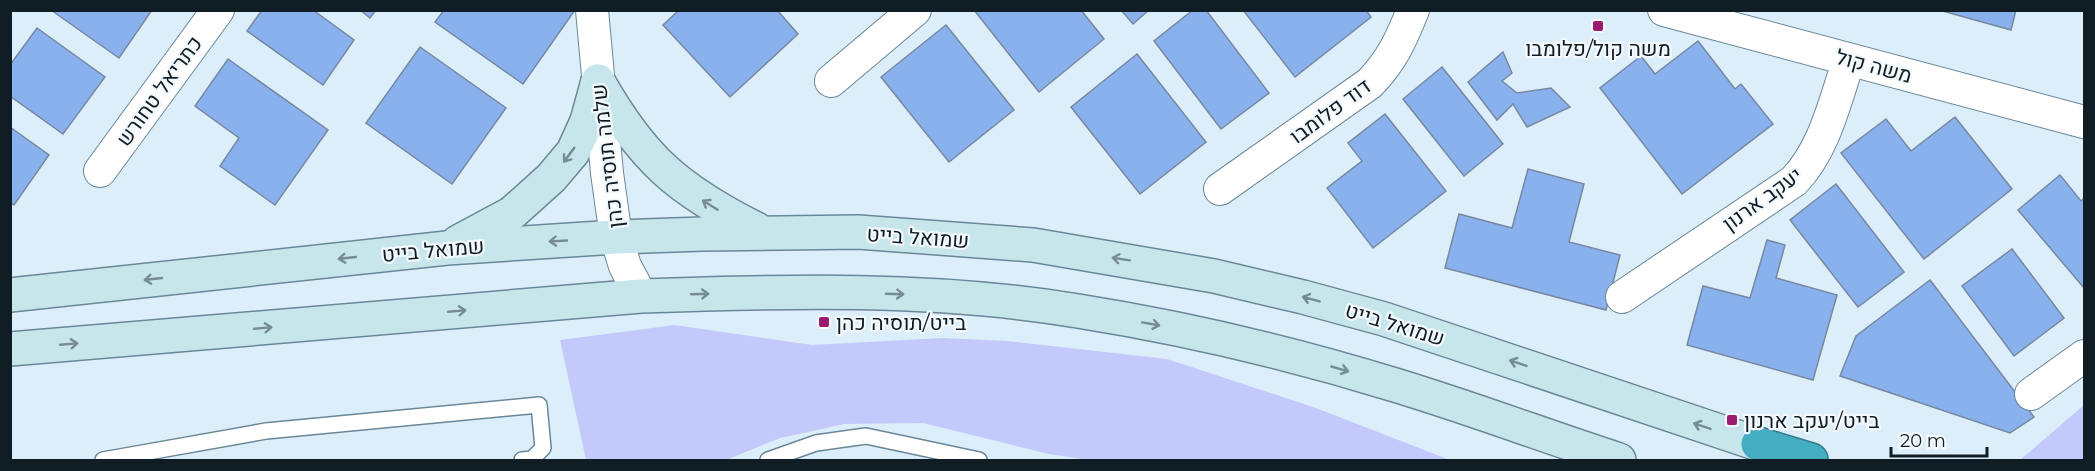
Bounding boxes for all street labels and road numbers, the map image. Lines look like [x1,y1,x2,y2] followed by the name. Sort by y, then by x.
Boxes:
[111,31,207,151] street label: כתריאל טחורש
[1833,44,1915,88] street label: משה קול
[1285,73,1376,149] street label: דוד פלומבו
[586,82,628,230] street label: שלמה תוסיה כהן
[1718,162,1806,236] street label: יעקב ארנון
[866,221,970,253] street label: שמואל בייט
[381,233,485,267] street label: שמואל בייט
[1342,297,1448,351] street label: שמואל בייט

